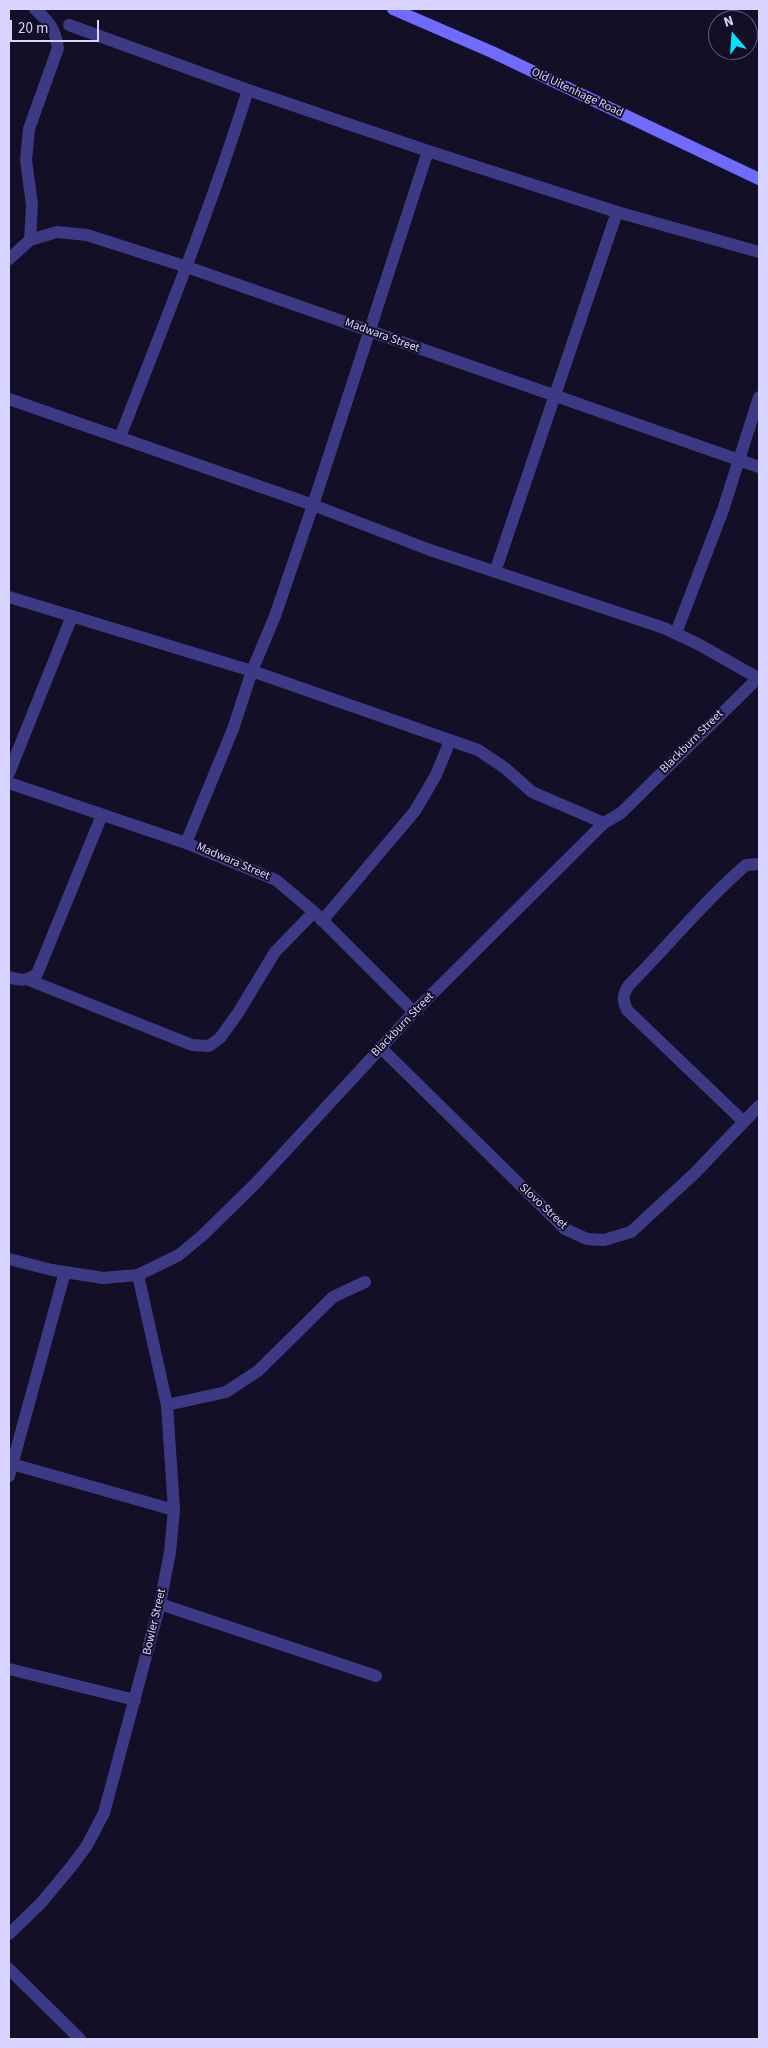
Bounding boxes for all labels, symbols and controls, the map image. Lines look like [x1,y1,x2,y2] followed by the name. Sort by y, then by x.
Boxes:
[12,10,101,42] scale bar
[708,10,758,60] north arrow
[721,11,736,33] text: N
[18,18,48,39] text: 20 m
[529,65,625,121] street label: Old Uitenhage Road
[343,316,421,356] street label: Madwara Street
[657,707,727,777] street label: Blackburn Street
[194,840,272,884] street label: Madwara Street
[369,990,437,1060] street label: Blackburn Street
[516,1181,570,1233] street label: Slovo Street
[140,1587,170,1657] street label: Bowler Street

